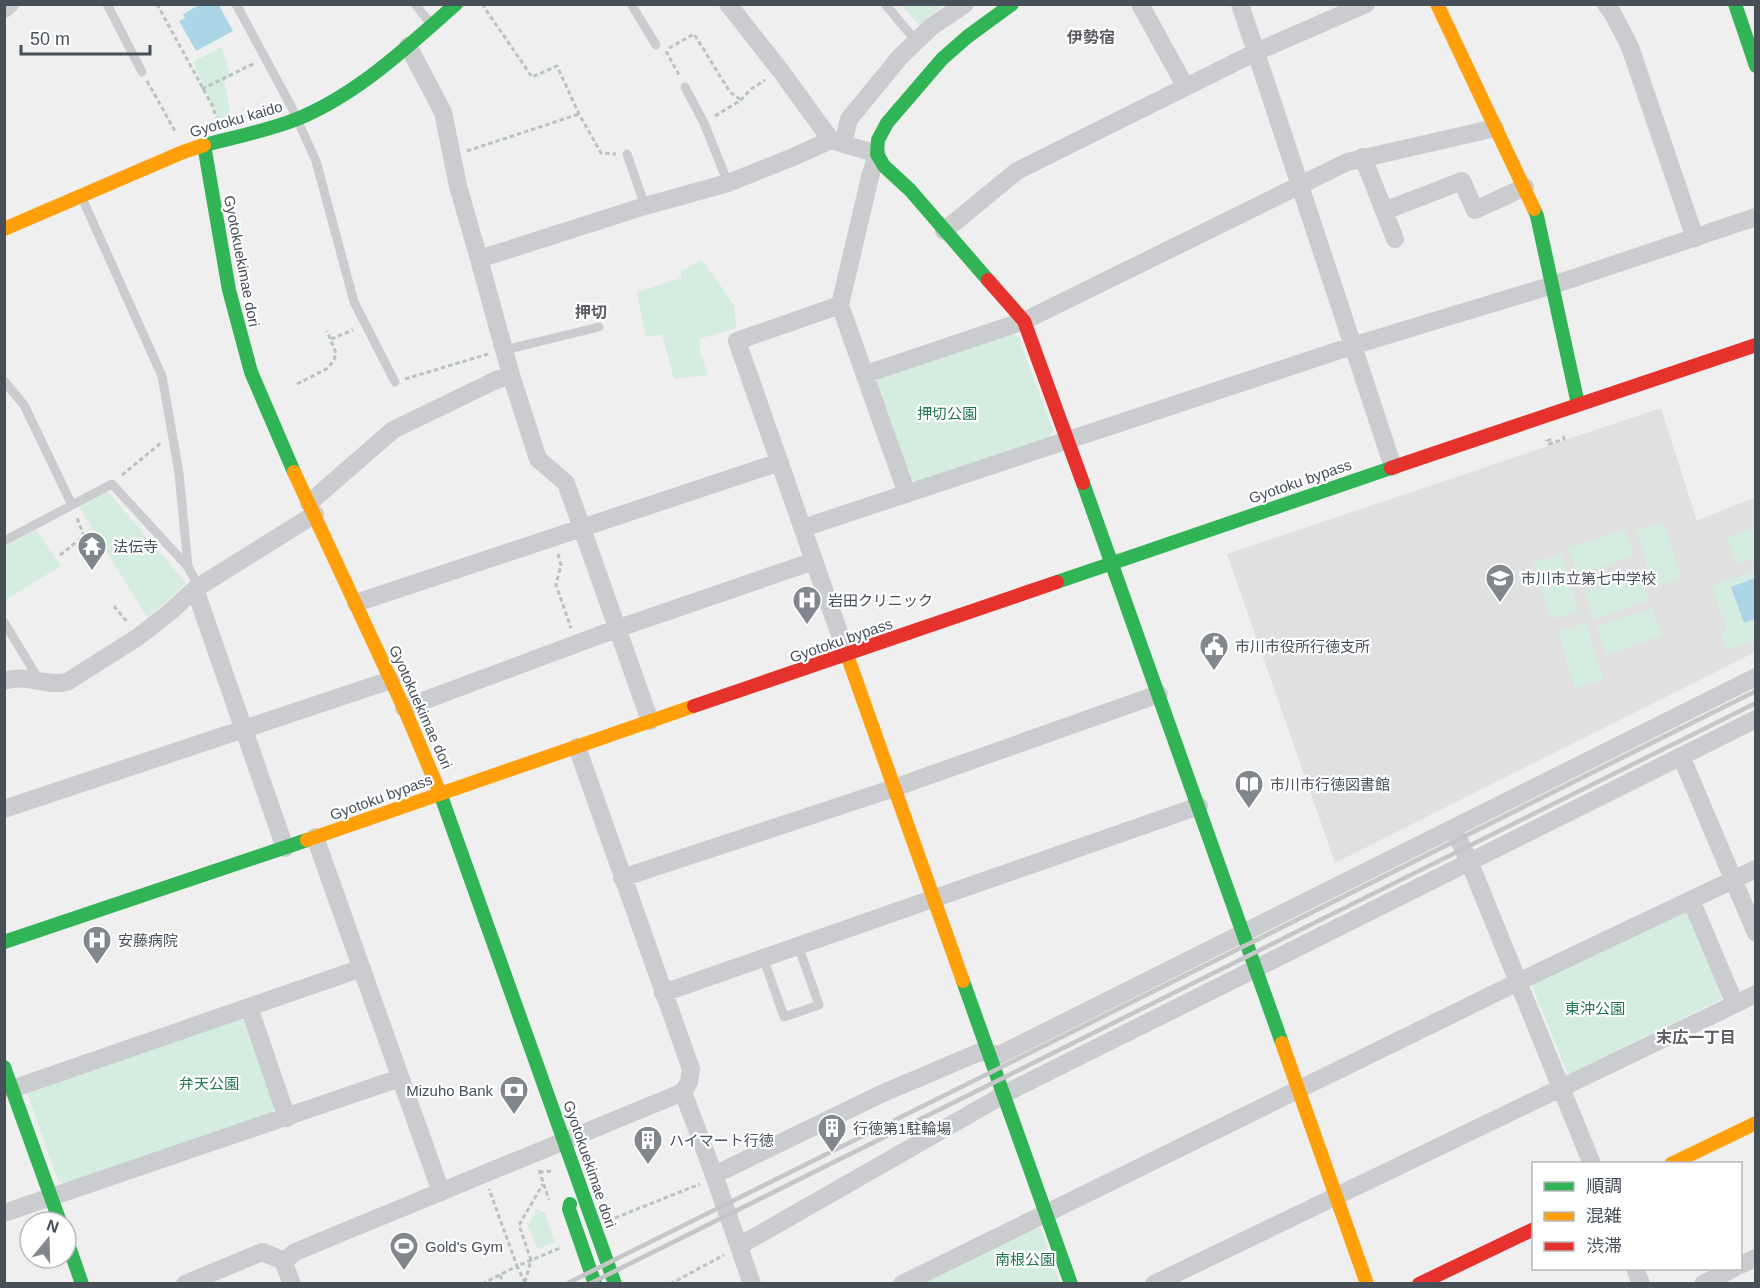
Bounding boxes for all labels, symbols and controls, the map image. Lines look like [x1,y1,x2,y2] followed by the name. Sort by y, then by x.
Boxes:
[21,18,150,56] scale bar
[30,29,70,49] text: 50 m
[1066,29,1115,46] district label: 伊勢宿
[188,98,284,140] street label: Gyotoku kaido
[221,194,263,328] street label: Gyotokuekimae dori
[575,304,607,321] district label: 押切
[917,405,977,422] park label: 押切公園
[1246,455,1354,507] street label: Gyotoku bypass
[76,530,108,572] temple icon: 法伝寺
[113,538,158,555] place label: 法伝寺
[1484,562,1516,604] school or university icon: 市川市立第七中学校
[1521,570,1656,587] place label: 市川市立第七中学校
[791,584,823,626] hospital icon: 岩田クリニック
[828,592,933,609] place label: 岩田クリニック
[787,614,895,666] street label: Gyotoku bypass
[1198,630,1230,672] public building icon: 市川市役所行徳支所
[1235,638,1370,655] place label: 市川市役所行徳支所
[386,643,456,771] street label: Gyotokuekimae dori
[1233,768,1265,810] library icon: 市川市行徳図書館
[328,771,434,823] street label: Gyotoku bypass
[1270,776,1390,793] place label: 市川市行徳図書館
[81,924,113,966] hospital icon: 安藤病院
[118,932,178,949] place label: 安藤病院
[1565,1000,1625,1017] park label: 東沖公園
[1656,1029,1736,1046] district label: 末広一丁目
[498,1074,530,1116] bank icon: Mizuho Bank
[179,1075,239,1092] park label: 弁天公園
[406,1082,493,1099] place label: Mizuho Bank
[560,1098,620,1230] street label: Gyotokuekimae dori
[816,1112,848,1154] building icon: 行徳第1駐輪場
[853,1120,951,1137] place label: 行徳第1駐輪場
[632,1124,664,1166] building icon: ハイマート行徳
[669,1132,774,1149] place label: ハイマート行徳
[1532,1162,1742,1270] legend
[1586,1176,1622,1196] text: 順調
[1586,1206,1622,1226] text: 混雑
[18,1210,78,1270] north arrow
[44,1216,61,1236] text: N
[388,1230,420,1272] sports icon: Gold's Gym
[1586,1236,1622,1256] text: 渋滞
[425,1238,503,1255] place label: Gold's Gym
[995,1251,1055,1268] park label: 南根公園

